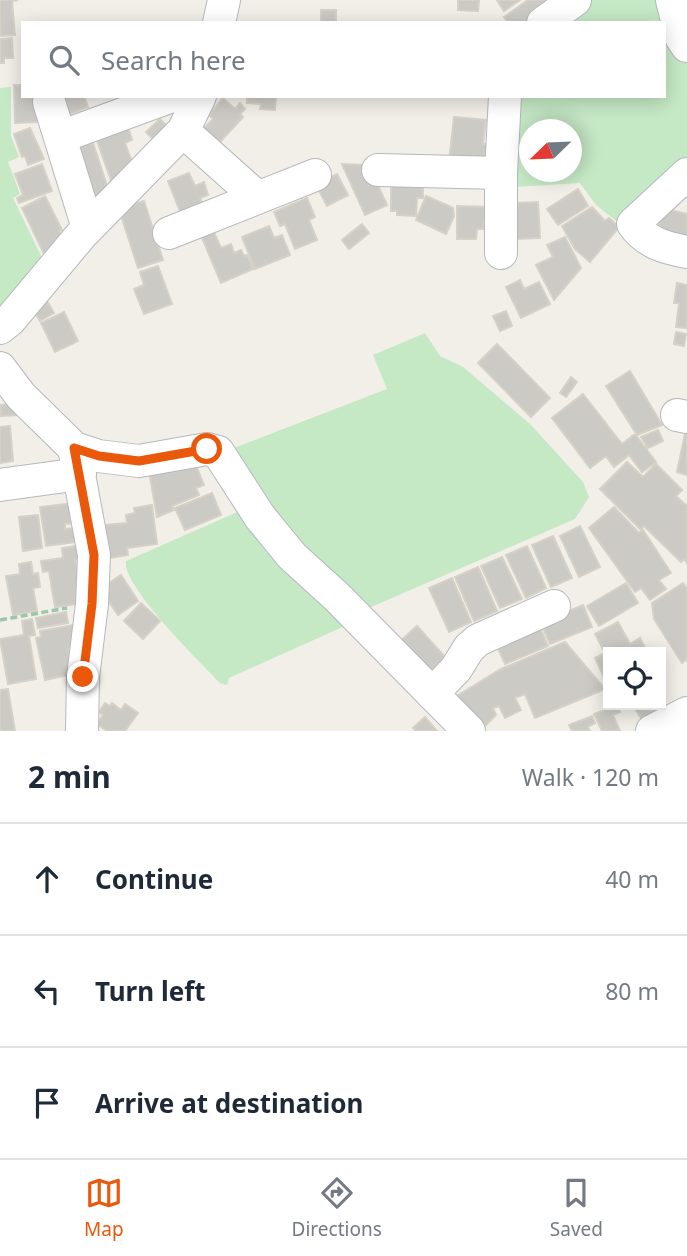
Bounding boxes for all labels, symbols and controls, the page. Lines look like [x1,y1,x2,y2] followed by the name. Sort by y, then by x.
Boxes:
[21,21,666,98] search box
[45,41,83,79] icon: search
[101,42,246,78] text: Search here
[519,119,582,182] north arrow
[191,433,222,464] route start
[603,647,666,710] map controls
[603,647,666,710] button: locate
[67,661,98,692] route end
[28,756,111,797] text: 2 min
[522,761,659,793] text: Walk · 120 m
[28,860,66,898] icon: ahead
[95,861,213,897] text: Continue
[605,863,659,895] text: 40 m
[28,972,66,1010] icon: left
[95,973,206,1009] text: Turn left
[605,975,659,1007] text: 80 m
[28,1084,66,1122] icon: arrive
[95,1085,364,1121] text: Arrive at destination
[84,1174,124,1242] tab: Map
[292,1174,382,1242] tab: Directions
[550,1174,603,1242] tab: Saved

